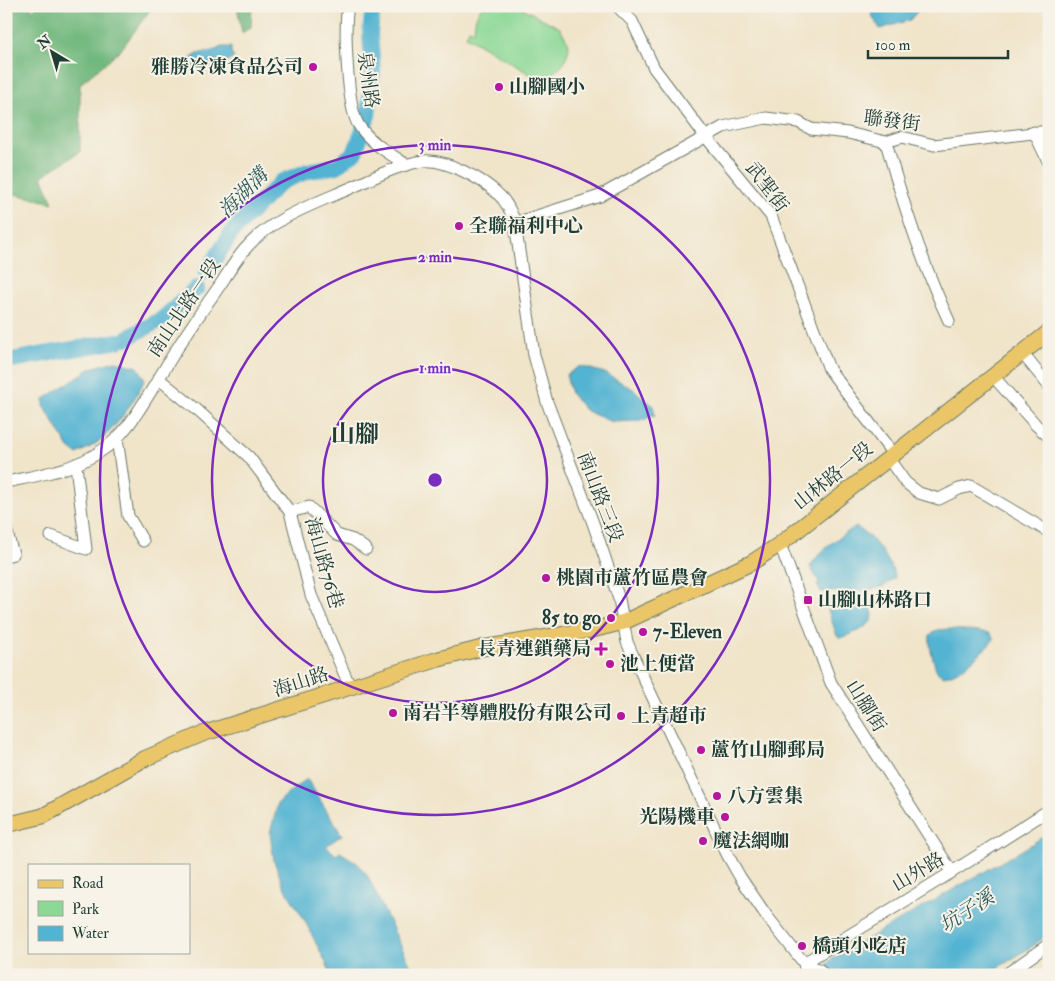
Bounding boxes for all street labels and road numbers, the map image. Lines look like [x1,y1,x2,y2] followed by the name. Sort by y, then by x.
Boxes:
[352,50,384,110] street label: 泉州路
[862,106,922,136] street label: 聯發街
[740,157,794,217] street label: 武聖街
[142,254,226,362] street label: 南山北路一段
[789,437,877,515] street label: 山林路一段
[572,448,628,546] street label: 南山路三段
[299,514,349,612] street label: 海山路76巷
[270,662,332,702] street label: 海山路
[841,675,891,737] street label: 山腳街
[887,847,949,897] street label: 山外路

